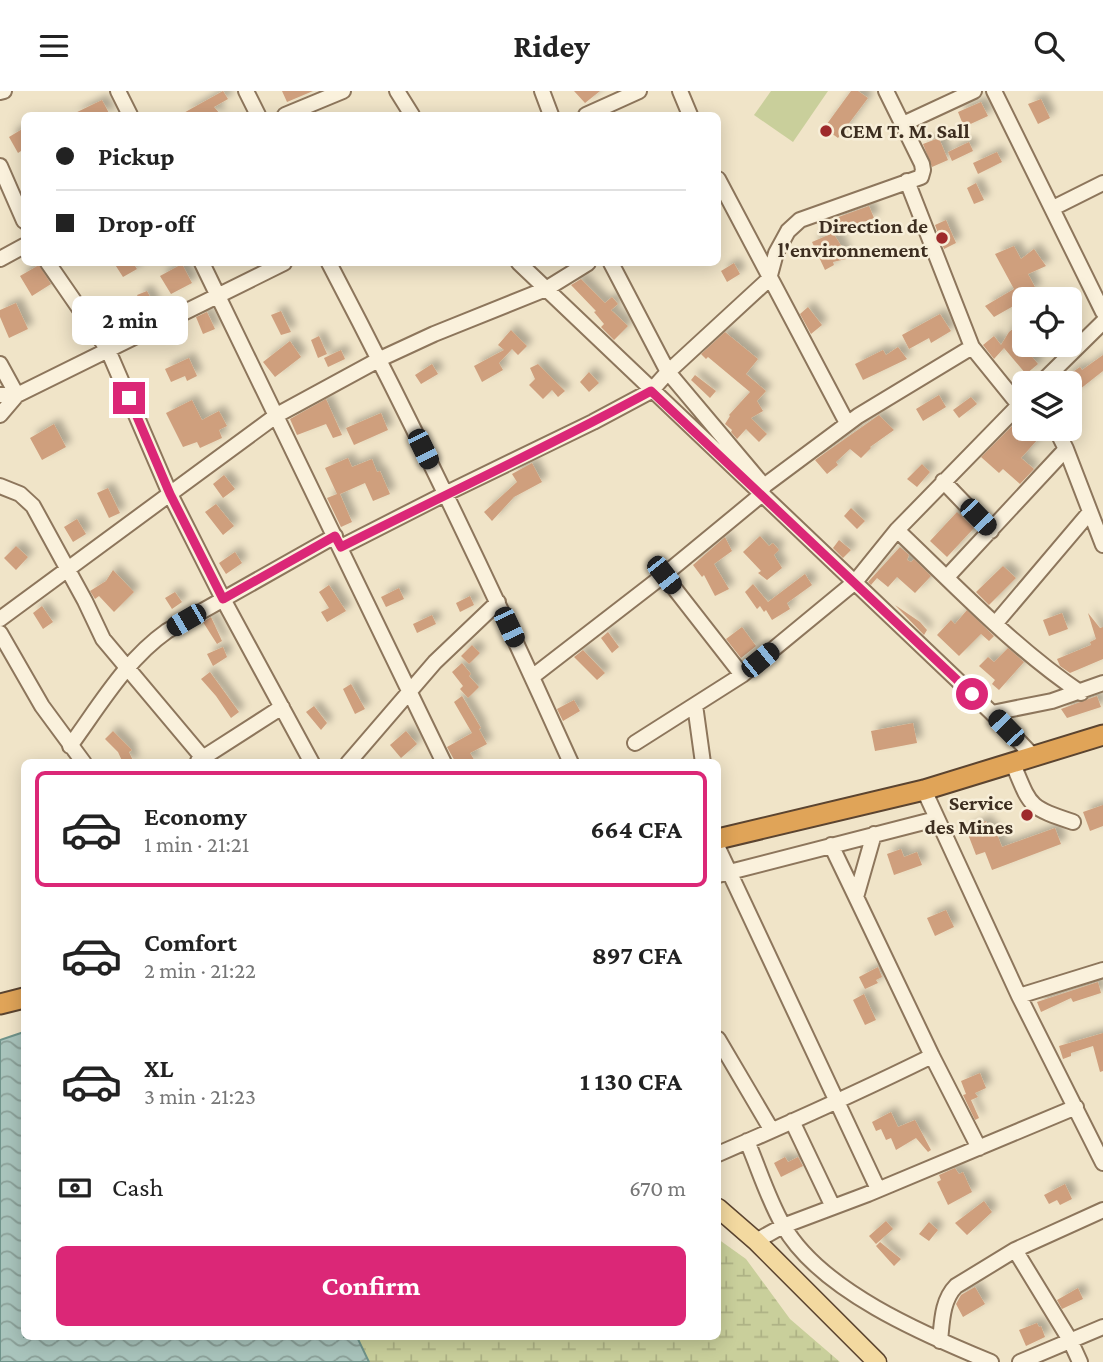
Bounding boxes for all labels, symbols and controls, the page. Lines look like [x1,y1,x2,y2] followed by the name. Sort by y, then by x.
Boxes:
[35,27,73,65] icon: menu
[1030,27,1068,65] icon: search
[513,28,590,64] text: Ridey
[840,119,970,143] place label: CEM T. M. Sall
[818,123,834,139] marker: CEM T. M. Sall
[98,142,175,171] text: Pickup
[98,209,195,238] text: Drop-off
[778,214,928,262] place label: Direction de l'environnement
[934,230,950,246] marker: Direction de l'environnement
[1012,287,1082,441] map controls
[1012,287,1082,357] button: locate
[71,296,187,345] callout: 2 min
[102,307,158,333] text: 2 min
[1012,371,1082,441] button: layers
[113,382,145,414] route end
[405,426,442,472] car
[956,495,1001,539] car
[643,552,686,598] car
[163,600,210,640] car
[491,604,528,650] car
[738,639,783,681] car
[956,678,988,710] route start
[984,706,1029,750] car
[924,791,1013,839] place label: Service des Mines
[60,798,123,861] icon: car
[144,802,247,831] text: Economy
[1019,807,1035,823] marker: Service des Mines
[590,815,682,844] text: 664 CFA
[144,831,249,857] text: 1 min · 21:21
[60,924,123,987] icon: car
[144,928,237,957] text: Comfort
[592,941,682,970] text: 897 CFA
[144,957,256,983] text: 2 min · 21:22
[60,1050,123,1113] icon: car
[144,1054,173,1083] text: XL
[580,1067,682,1096] text: 1 130 CFA
[144,1083,256,1109] text: 3 min · 21:23
[56,1169,94,1207] icon: cash
[112,1173,163,1202] text: Cash
[629,1175,686,1201] text: 670 m
[56,1246,686,1326] button: Confirm

